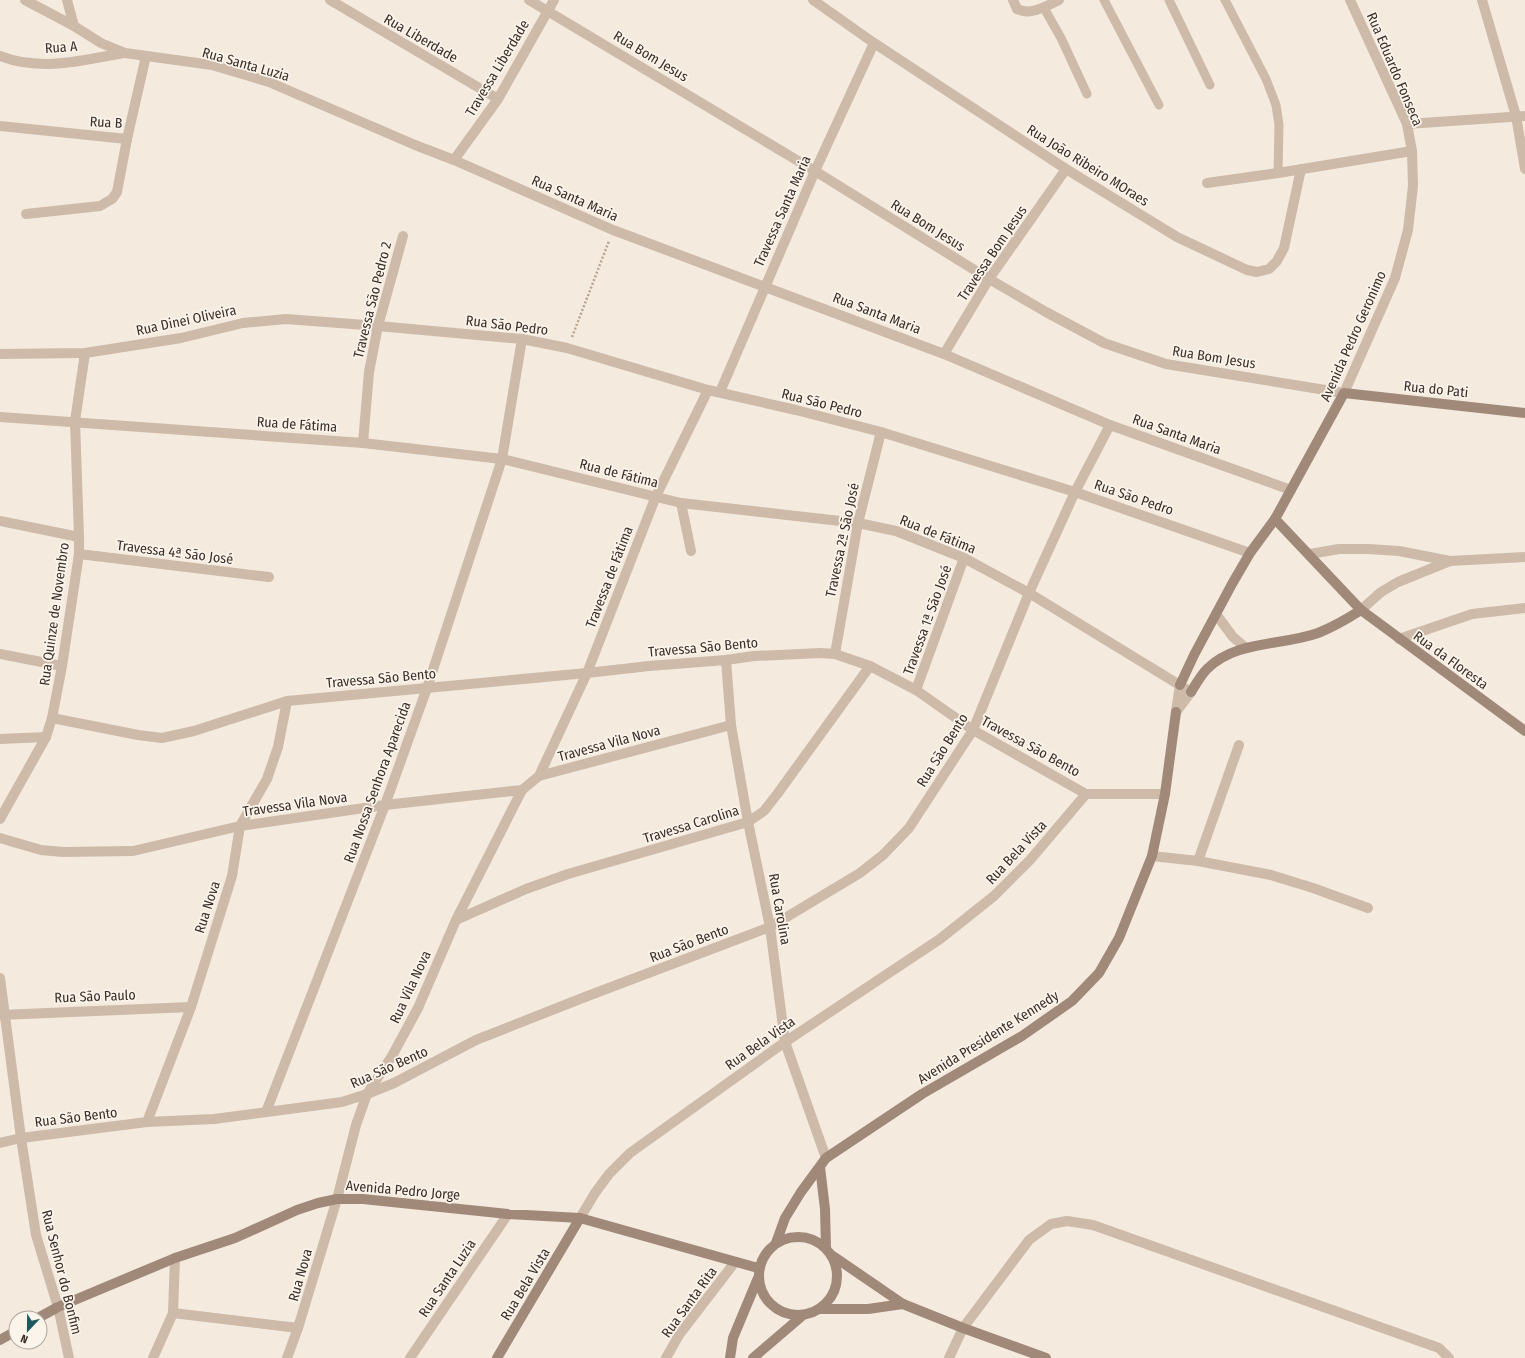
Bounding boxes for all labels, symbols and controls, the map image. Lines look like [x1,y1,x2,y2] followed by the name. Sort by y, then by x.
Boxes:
[381,10,461,66] street label: Rua Liberdade
[1363,10,1426,129] street label: Rua Eduardo Fonseca
[462,17,533,120] street label: Travessa Liberdade
[610,27,691,85] street label: Rua Bom Jesus
[44,38,78,57] street label: Rua A
[200,44,292,85] street label: Rua Santa Luzia
[89,113,123,132] street label: Rua B
[1024,121,1152,210] street label: Rua João Ribeiro MOraes
[750,153,815,269] street label: Travessa Santa Maria
[529,172,621,225] street label: Rua Santa Maria
[888,196,968,255] street label: Rua Bom Jesus
[954,202,1031,304] street label: Travessa Bom Jesus
[350,240,395,360] street label: Travessa São Pedro 2
[1317,268,1390,404] street label: Avenida Pedro Geronimo
[830,289,923,338] street label: Rua Santa Maria
[135,302,238,339] street label: Rua Dinei Oliveira
[465,312,549,339] street label: Rua São Pedro
[1171,343,1257,372] street label: Rua Bom Jesus
[1403,378,1469,401] street label: Rua do Pati
[780,385,864,422] street label: Rua São Pedro
[1130,411,1224,458] street label: Rua Santa Maria
[256,413,338,436] street label: Rua de Fátima
[578,455,660,492] street label: Rua de Fátima
[1092,476,1176,519] street label: Rua São Pedro
[822,481,863,599] street label: Travessa 2ª São José
[897,511,979,558] street label: Rua de Fátima
[582,524,637,631] street label: Travessa de Fátima
[116,537,234,568] street label: Travessa 4ª São José
[36,541,73,687] street label: Rua Quinze de Novembro
[900,563,955,677] street label: Travessa 1ª São José
[1410,628,1492,693] street label: Rua da Floresta
[647,634,759,661] street label: Travessa São Bento
[325,665,437,692] street label: Travessa São Bento
[340,699,415,865] street label: Rua Nossa Senhora Aparecida
[913,710,972,790] street label: Rua São Bento
[978,712,1083,781] street label: Travessa São Bento
[556,722,662,765] street label: Travessa Vila Nova
[242,789,348,820] street label: Travessa Vila Nova
[641,802,741,847] street label: Travessa Carolina
[982,817,1050,888] street label: Rua Bela Vista
[765,872,794,946] street label: Rua Carolina
[191,879,224,935] street label: Rua Nova
[647,921,731,966] street label: Rua São Bento
[386,948,435,1026] street label: Rua Vila Nova
[54,987,136,1006] street label: Rua São Paulo
[915,987,1062,1088] street label: Avenida Presidente Kennedy
[722,1013,799,1074] street label: Rua Bela Vista
[348,1043,431,1092] street label: Rua São Bento
[34,1104,118,1131] street label: Rua São Bento
[345,1177,461,1204] street label: Avenida Pedro Jorge
[38,1208,85,1336] street label: Rua Senhor do Bonfim
[415,1236,480,1320] street label: Rua Santa Luzia
[497,1245,554,1324] street label: Rua Bela Vista
[285,1247,316,1303] street label: Rua Nova
[658,1263,721,1341] street label: Rua Santa Rita
[8,1310,48,1350] north arrow
[19,1332,30,1346] text: N

